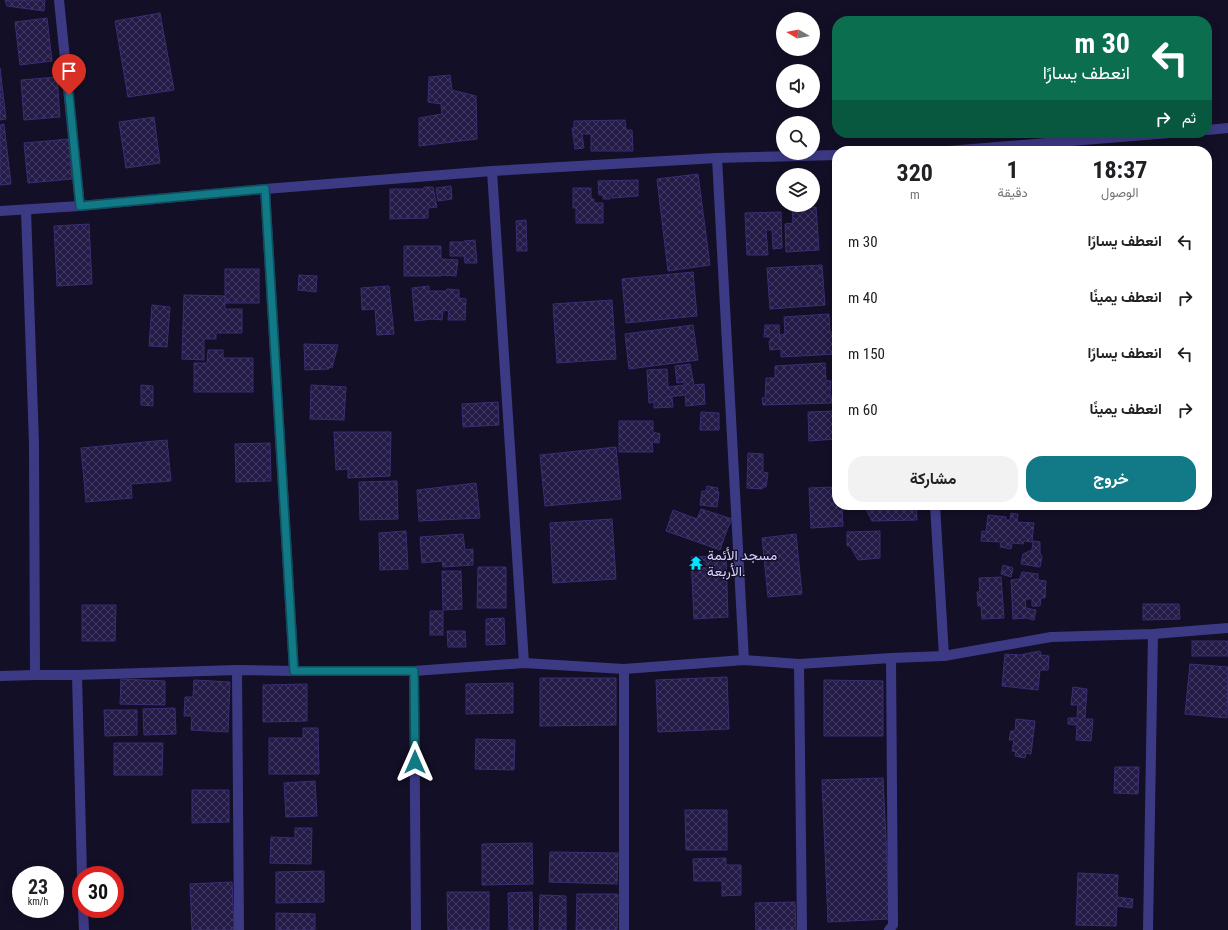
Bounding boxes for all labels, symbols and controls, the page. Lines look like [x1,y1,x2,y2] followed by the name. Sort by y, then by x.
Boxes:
[776,12,820,56] north arrow
[776,12,820,212] map controls
[1074,27,1130,60] text: 30 m
[1144,32,1196,84] icon: left
[52,54,86,95] pin
[58,60,80,82] icon: arrive
[1043,62,1130,83] text: انعطف يسارًا
[776,64,820,108] button: sound
[1152,108,1174,130] icon: right
[1182,109,1196,127] text: ثم
[776,116,820,160] button: search
[1007,156,1019,184] text: 1
[1092,156,1147,184] text: 18:37
[897,159,933,187] text: 320
[776,168,820,212] button: layers
[998,185,1028,200] text: دقيقة
[1101,185,1139,200] text: الوصول
[910,187,920,202] text: m
[1174,231,1196,253] icon: left
[1088,232,1162,250] text: انعطف يسارًا
[848,233,878,251] text: 30 m
[1174,287,1196,309] icon: right
[1089,288,1162,306] text: انعطف يمينًا
[848,289,878,307] text: 40 m
[1174,343,1196,365] icon: left
[1088,344,1162,362] text: انعطف يسارًا
[848,345,885,363] text: 150 m
[1174,399,1196,421] icon: right
[1089,400,1162,418] text: انعطف يمينًا
[848,401,878,419] text: 60 m
[848,456,1018,502] button: مشاركة
[1026,456,1196,502] button: خروج
[707,547,777,580] place label: مسجد الأئمة الأربعة.
[688,555,704,571] temple icon: مسجد الأئمة الأربعة.
[394,741,436,783] position arrow
[72,866,124,918] speed limit sign: 30
[28,875,48,899] text: 23
[28,896,48,907] text: km/h

